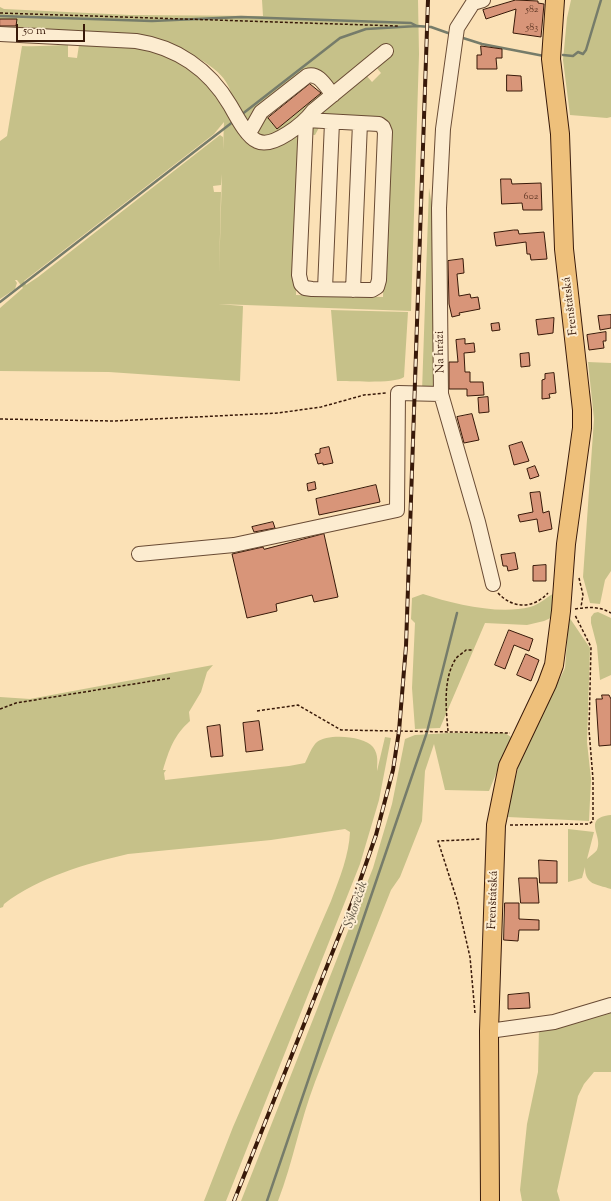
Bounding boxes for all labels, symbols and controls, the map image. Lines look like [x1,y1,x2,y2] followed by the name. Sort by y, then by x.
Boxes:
[526,4,538,16] house number: 582
[18,16,87,42] scale bar
[23,22,46,40] text: 50 m
[526,22,538,34] house number: 583
[524,191,538,203] house number: 602
[560,276,582,336] street label: Frenštátská
[433,331,449,373] street label: Na hrázi
[486,870,502,930] street label: Frenštátská
[342,880,372,930] water label: Sýkoreček

